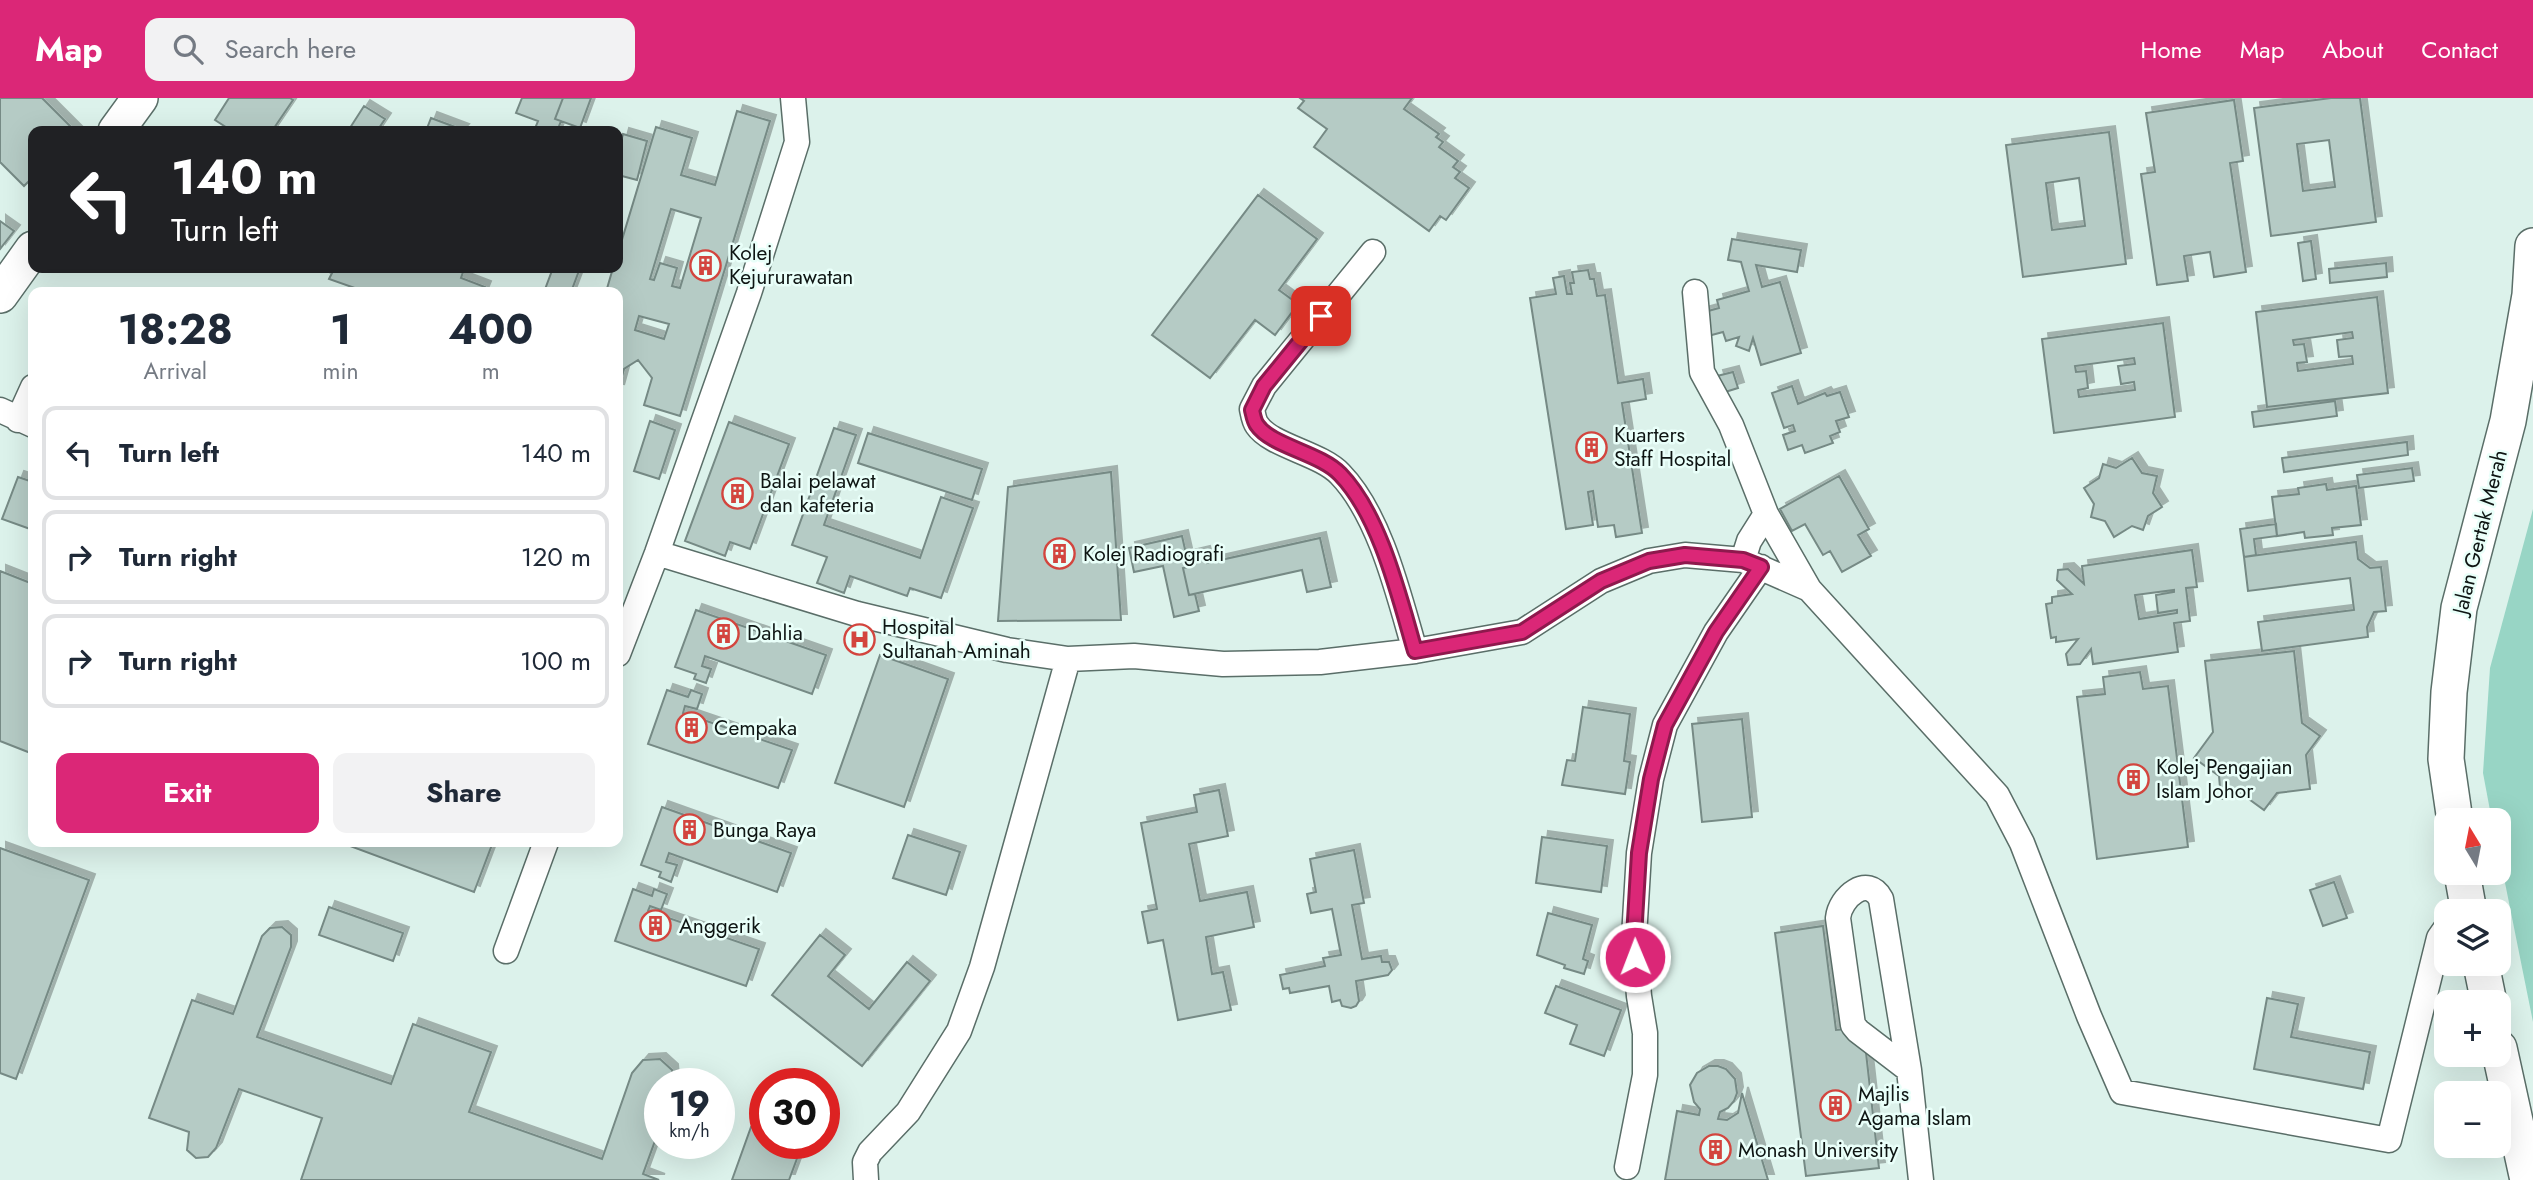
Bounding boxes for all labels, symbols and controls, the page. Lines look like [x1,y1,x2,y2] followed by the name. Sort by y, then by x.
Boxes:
[145,18,635,81] search box
[35,26,103,73] text: Map
[169,30,207,68] icon: search
[225,30,356,68] text: Search here
[2140,32,2202,67] text: Home
[2240,32,2284,67] text: Map
[2322,32,2383,67] text: About
[2421,32,2498,67] text: Contact
[171,142,317,212] text: 140 m
[56,154,147,245] icon: left
[171,207,278,253] text: Turn left
[729,238,853,292] place label: Kolej Kejururawatan
[689,248,723,282] building icon: Kolej Kejururawatan
[1291,286,1351,346] pin
[1302,297,1340,335] icon: arrive
[118,299,233,360] text: 18:28
[330,299,351,360] text: 1
[448,299,533,360] text: 400
[144,354,207,388] text: Arrival
[323,354,359,388] text: min
[482,354,500,388] text: m
[1614,420,1731,474] place label: Kuarters Staff Hospital
[1574,430,1608,464] building icon: Kuarters Staff Hospital
[60,434,98,472] icon: left
[119,434,219,472] text: Turn left
[520,434,591,472] text: 140 m
[2444,447,2515,620] street label: Jalan Gertak Merah
[760,466,876,520] place label: Balai pelawat dan kafeteria
[720,476,754,510] building icon: Balai pelawat dan kafeteria
[1043,537,1077,571] building icon: Kolej Radiografi
[60,538,98,576] icon: right
[119,538,237,576] text: Turn right
[521,538,591,576] text: 120 m
[1083,539,1224,569] place label: Kolej Radiografi
[882,612,1031,666] place label: Hospital Sultanah Aminah
[707,616,741,650] building icon: Dahlia
[747,618,803,648] place label: Dahlia
[842,622,876,656] hospital icon: Hospital Sultanah Aminah
[60,642,98,680] icon: right
[119,642,237,680] text: Turn right
[520,642,591,680] text: 100 m
[674,711,708,745] building icon: Cempaka
[714,713,797,743] place label: Cempaka
[2156,752,2293,806] place label: Kolej Pengajian Islam Johor
[56,753,319,833] button: Exit
[333,753,595,833] button: Share
[2116,762,2150,796] building icon: Kolej Pengajian Islam Johor
[2434,808,2511,886] north arrow
[2434,808,2511,1158] map controls
[673,813,707,847] building icon: Bunga Raya
[713,815,816,845] place label: Bunga Raya
[2434,899,2511,976] button: layers
[639,909,673,943] building icon: Anggerik
[679,911,761,941] place label: Anggerik
[1598,920,1672,994] position arrow
[2434,990,2511,1067] button: +
[749,1068,840,1159] speed limit sign: 30
[669,1079,710,1129] text: 19
[1858,1079,1972,1133] place label: Majlis Agama Islam
[2434,1081,2511,1158] button: −
[1818,1089,1852,1123] building icon: Majlis Agama Islam
[669,1118,710,1144] text: km/h
[1698,1133,1732,1167] building icon: Monash University
[1738,1135,1899,1165] place label: Monash University

